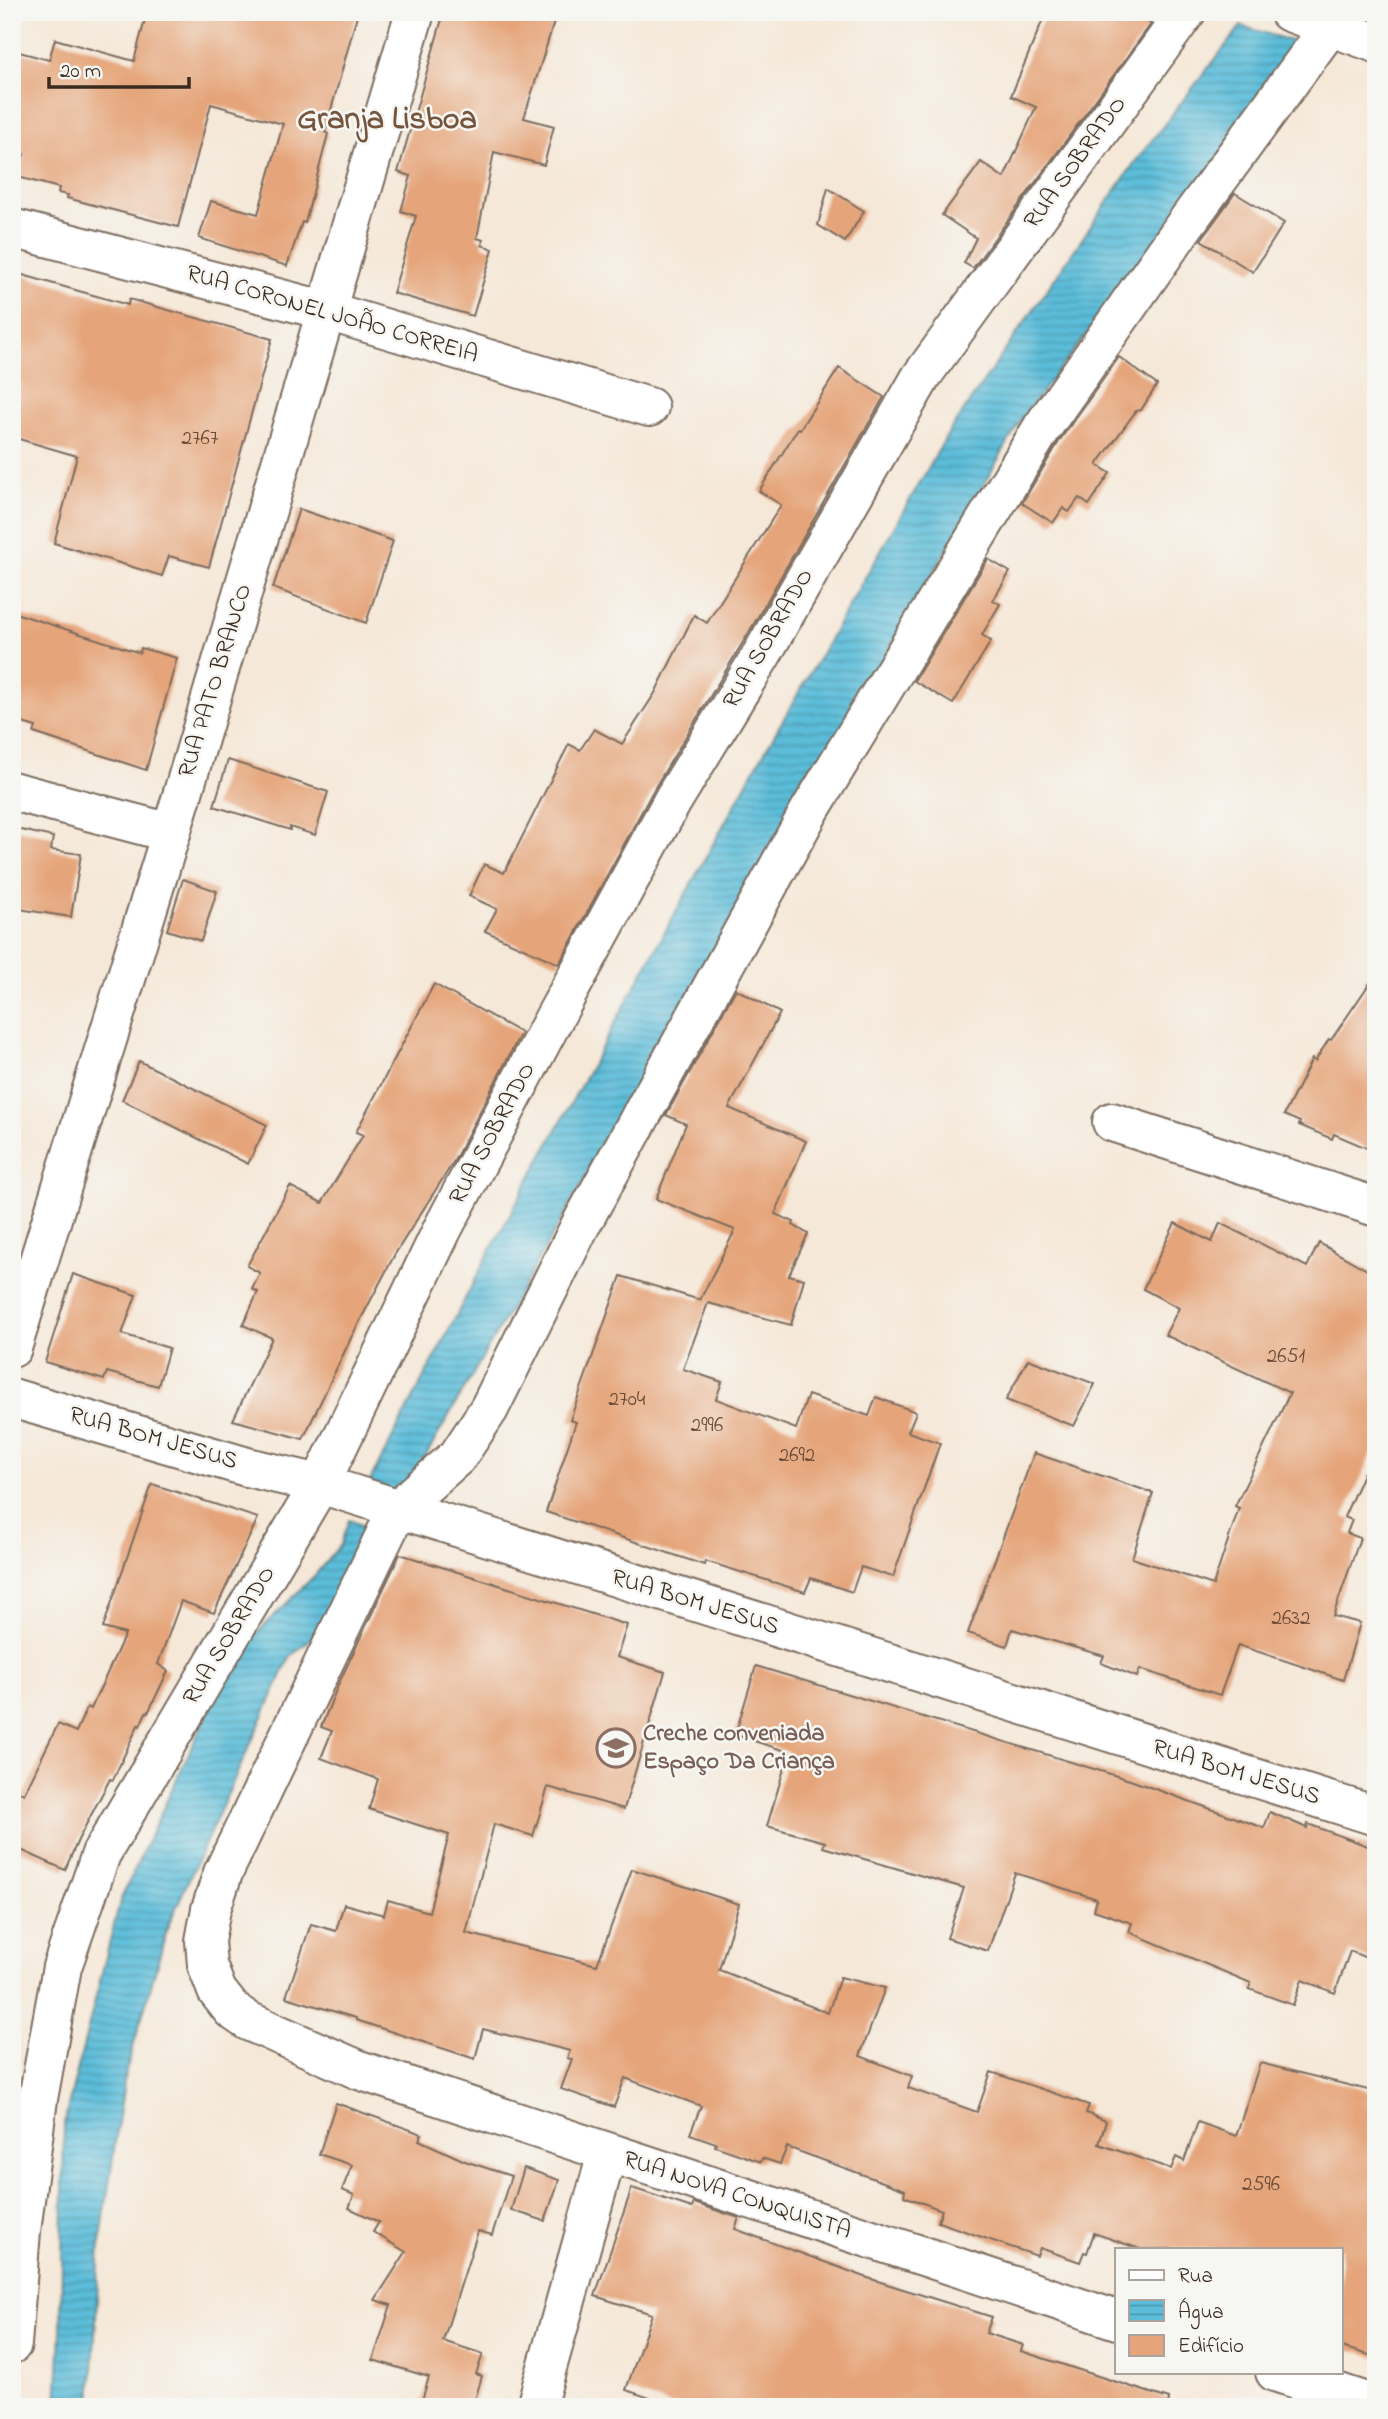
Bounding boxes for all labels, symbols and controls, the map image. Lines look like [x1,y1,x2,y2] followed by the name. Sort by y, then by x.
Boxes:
[49,46,189,90] scale bar
[60,57,101,87] text: 20 m
[1016,89,1136,237] street label: RUA SOBRADO
[297,97,477,144] district label: Granja Lisboa
[182,257,482,373] street label: RUA CORONEL JOÃO CORREIA
[182,424,219,454] house number: 2767
[715,563,823,715] street label: RUA SOBRADO
[170,580,262,782] street label: RUA PATO BRANCO
[441,1057,545,1211] street label: RUA SOBRADO
[1267,1342,1306,1372] house number: 2651
[609,1385,646,1415] house number: 2704
[65,1398,241,1480] street label: RUA BOM JESUS
[691,1411,723,1441] house number: 2996
[779,1441,815,1471] house number: 2692
[175,1560,285,1712] street label: RUA SOBRADO
[607,1561,783,1645] street label: RUA BOM JESUS
[1272,1604,1310,1634] house number: 2632
[643,1717,835,1780] place label: Creche conveniada Espaço Da Criança
[595,1727,637,1769] school or university icon: Creche conveniada Espaço Da Criança
[1148,1731,1324,1815] street label: RUA BOM JESUS
[618,2143,856,2249] street label: RUA NOVA CONQUISTA
[1242,2170,1280,2200] house number: 2596
[1115,2248,1342,2374] legend
[1178,2262,1213,2292] text: Rua
[1178,2297,1224,2330] text: Água
[1178,2332,1244,2362] text: Edifício

